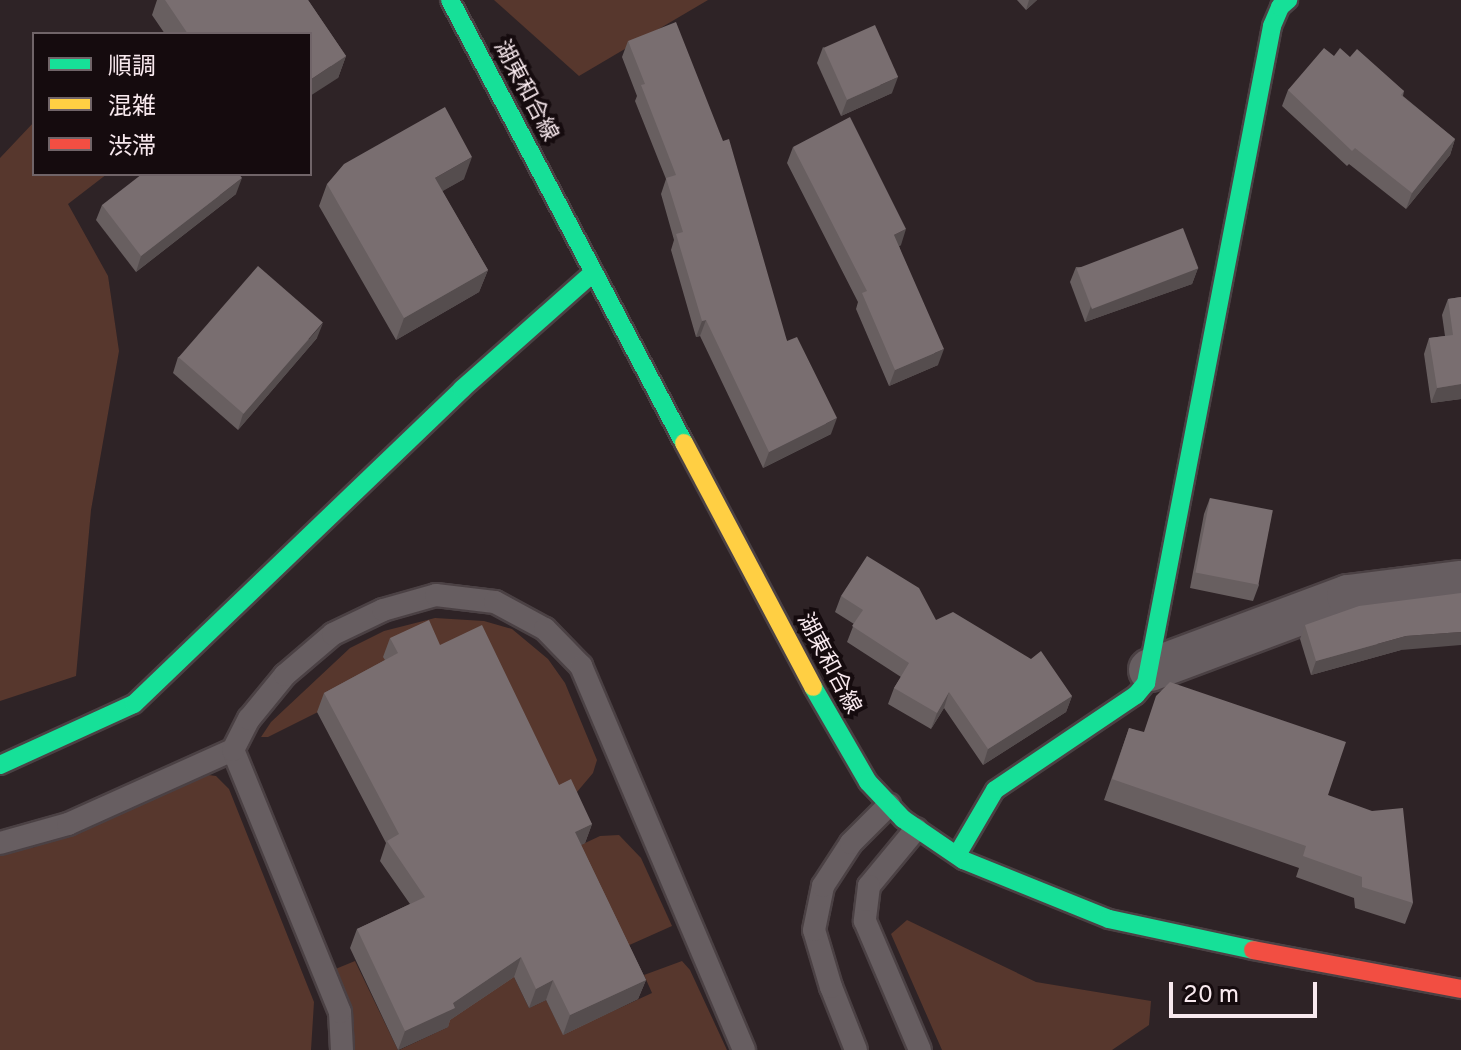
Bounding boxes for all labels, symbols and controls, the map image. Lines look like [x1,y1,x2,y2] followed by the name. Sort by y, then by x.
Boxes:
[32,32,312,176] legend
[488,36,562,146] street label: 湖東和合線
[108,53,156,83] text: 順調
[108,93,156,123] text: 混雑
[108,133,156,163] text: 渋滞
[791,609,865,719] street label: 湖東和合線
[1173,966,1321,1016] scale bar
[1183,981,1239,1011] text: 20 m

